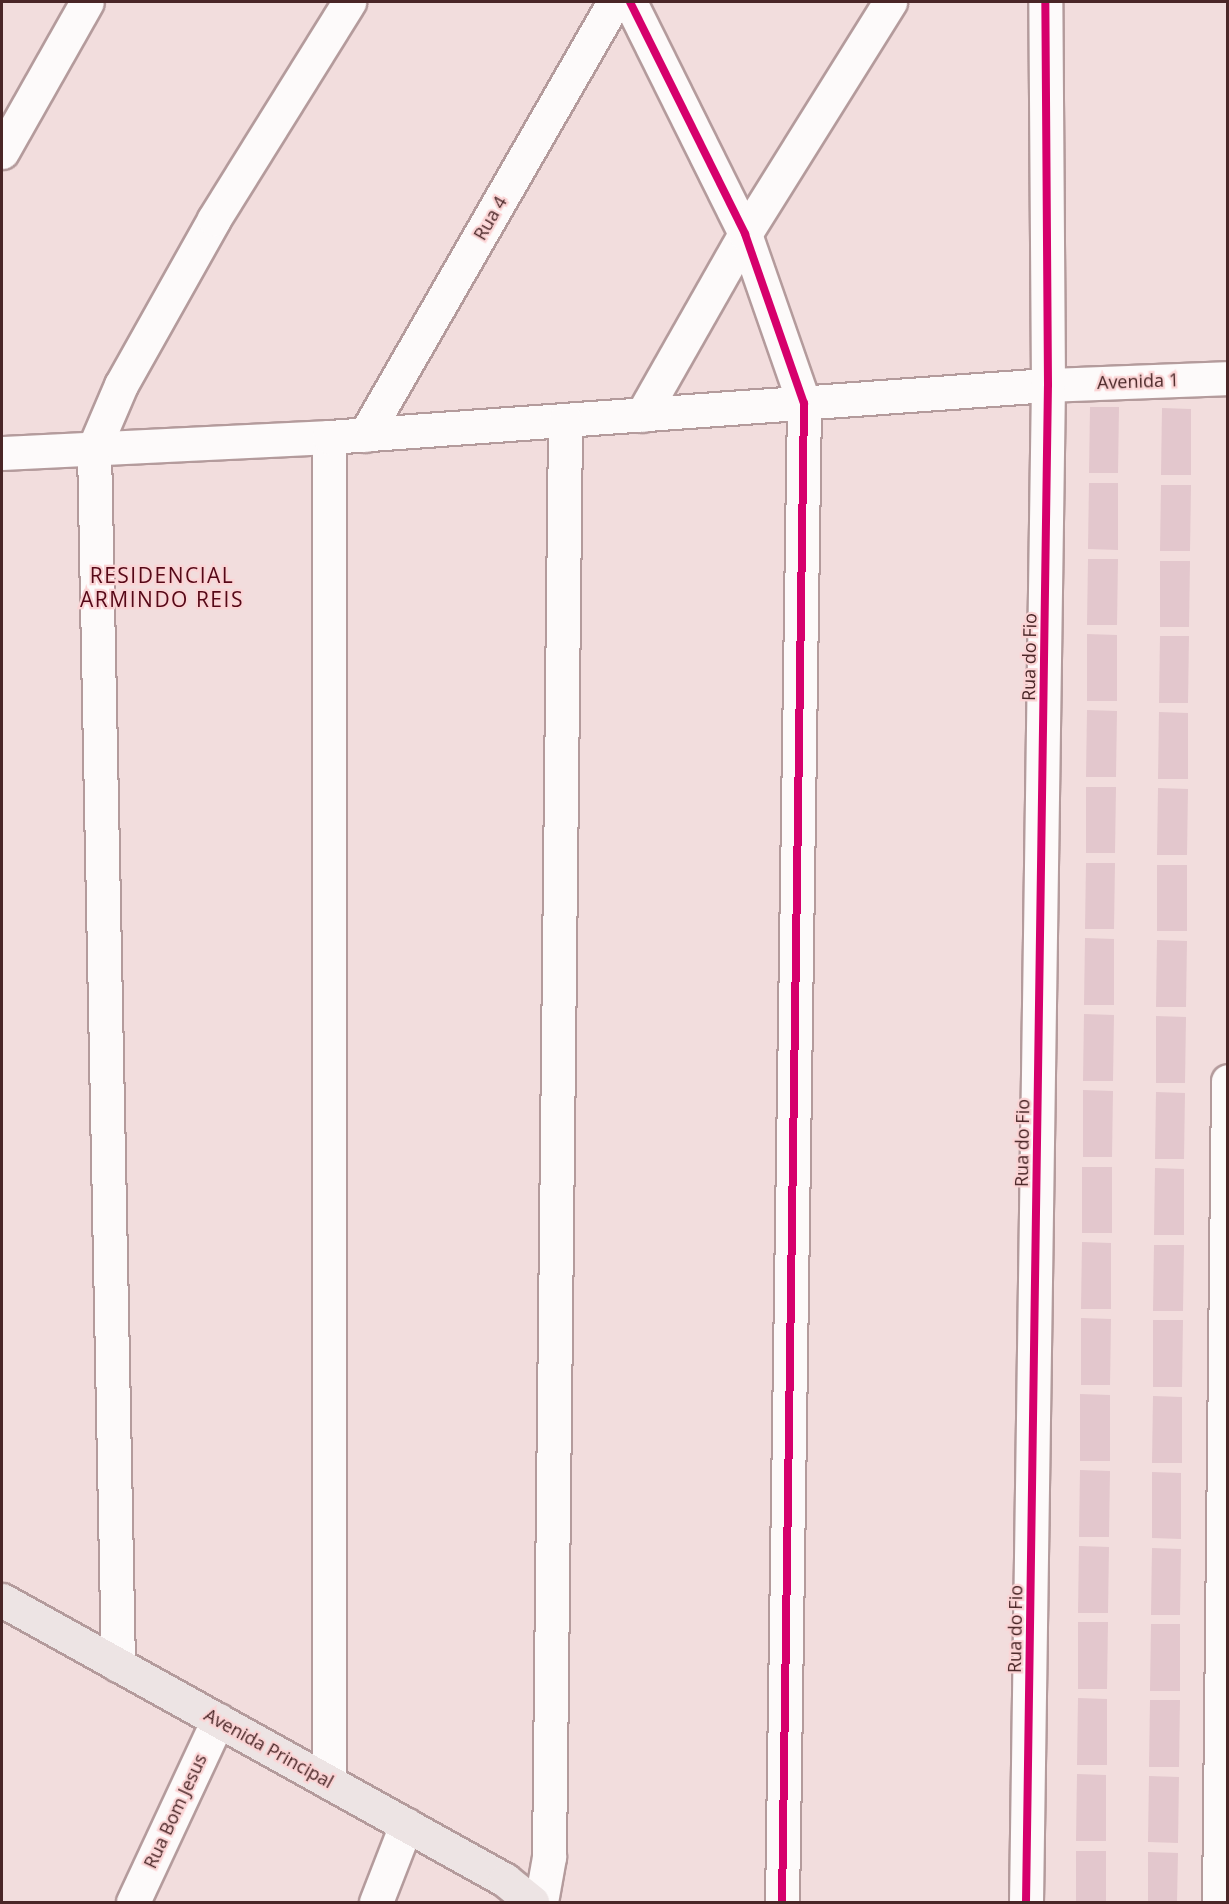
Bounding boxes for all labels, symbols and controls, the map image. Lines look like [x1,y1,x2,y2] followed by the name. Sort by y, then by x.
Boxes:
[469,192,511,244] street label: Rua 4
[1097,369,1179,393] street label: Avenida 1
[80,562,244,612] district label: RESIDENCIAL ARMINDO REIS
[1017,613,1041,701] street label: Rua do Fio
[1010,1099,1034,1187] street label: Rua do Fio
[1003,1585,1027,1673] street label: Rua do Fio
[201,1704,337,1792] street label: Avenida Principal
[139,1750,211,1872] street label: Rua Bom Jesus

